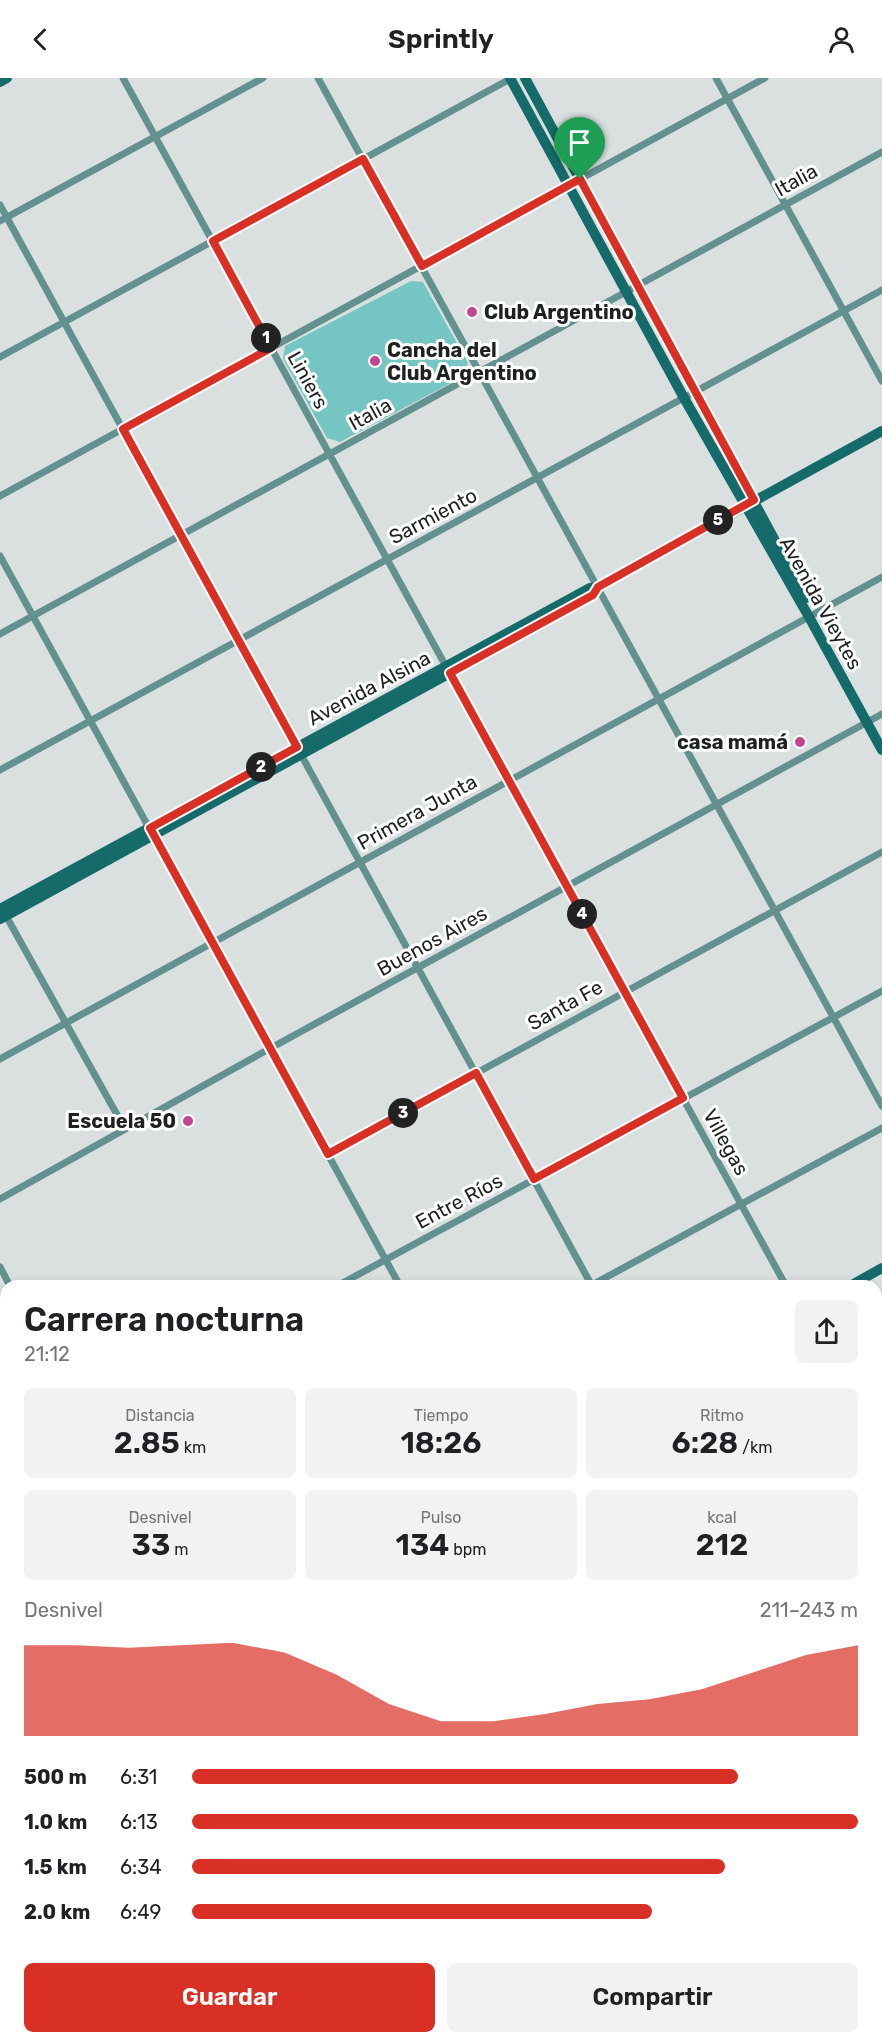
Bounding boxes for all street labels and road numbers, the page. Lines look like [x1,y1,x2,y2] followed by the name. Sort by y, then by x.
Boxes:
[770,159,822,201] street label: Italia
[282,347,334,413] street label: Liniers
[344,393,396,435] street label: Italia
[385,483,481,549] street label: Sarmiento
[775,533,867,673] street label: Avenida Vieytes
[304,646,434,730] street label: Avenida Alsina
[353,769,481,855] street label: Primera Junta
[373,901,491,981] street label: Buenos Aires
[523,975,607,1035] street label: Santa Fe
[698,1105,754,1179] street label: Villegas
[411,1168,507,1234] street label: Entre Ríos

